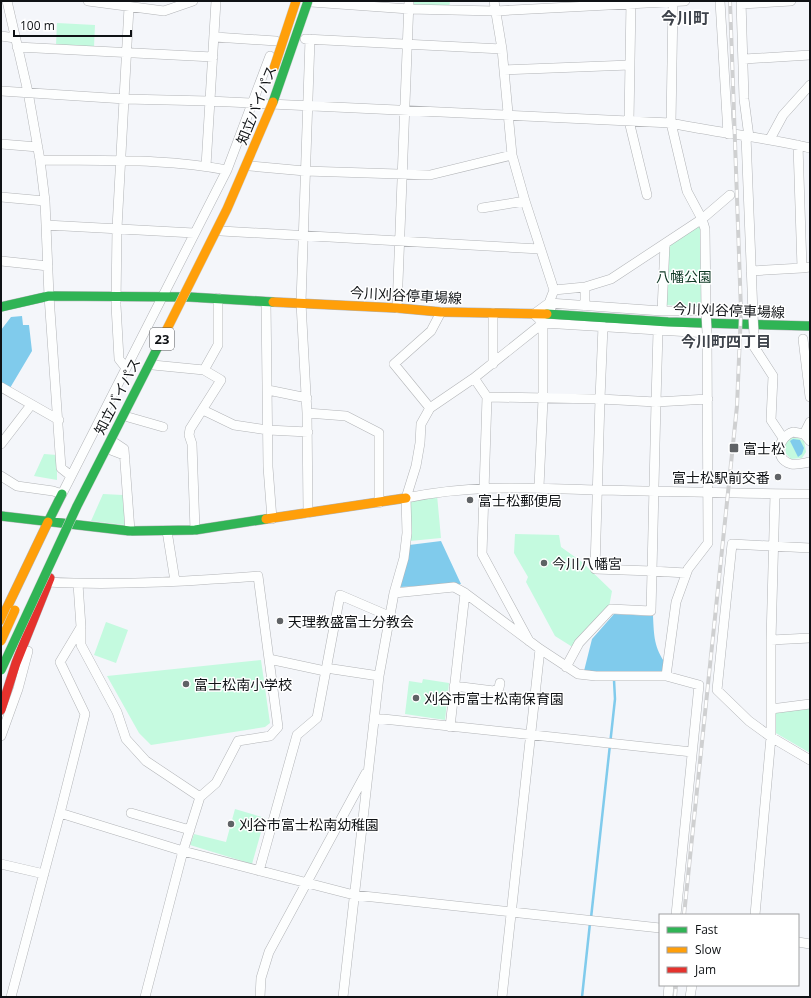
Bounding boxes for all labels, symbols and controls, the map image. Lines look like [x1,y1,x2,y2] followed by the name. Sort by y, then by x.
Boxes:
[661,7,709,29] district label: 今川町
[14,12,131,38] scale bar
[20,17,55,34] text: 100 m
[232,63,280,147] street label: 知立バイパス
[656,267,712,286] park label: 八幡公園
[350,283,462,307] street label: 今川刈谷停車場線
[673,299,785,321] street label: 今川刈谷停車場線
[150,328,174,350] road number: 23
[681,331,771,351] district label: 今川町四丁目
[90,354,144,438] street label: 知立バイパス
[743,439,785,458] place label: 富士松
[728,442,740,454] marker: 富士松
[672,468,770,487] place label: 富士松駅前交番
[773,472,783,482] marker: 富士松駅前交番
[478,491,562,510] place label: 富士松郵便局
[465,495,475,505] marker: 富士松郵便局
[552,554,622,573] place label: 今川八幡宮
[539,558,549,568] marker: 今川八幡宮
[288,612,414,631] place label: 天理教盛富士分教会
[275,616,285,626] marker: 天理教盛富士分教会
[194,675,292,694] place label: 富士松南小学校
[181,679,191,689] marker: 富士松南小学校
[424,689,564,708] place label: 刈谷市富士松南保育園
[411,693,421,703] marker: 刈谷市富士松南保育園
[239,815,379,834] place label: 刈谷市富士松南幼稚園
[226,819,236,829] marker: 刈谷市富士松南幼稚園
[659,914,799,986] legend
[695,921,718,938] text: Fast
[695,941,722,958] text: Slow
[694,961,716,978] text: Jam

